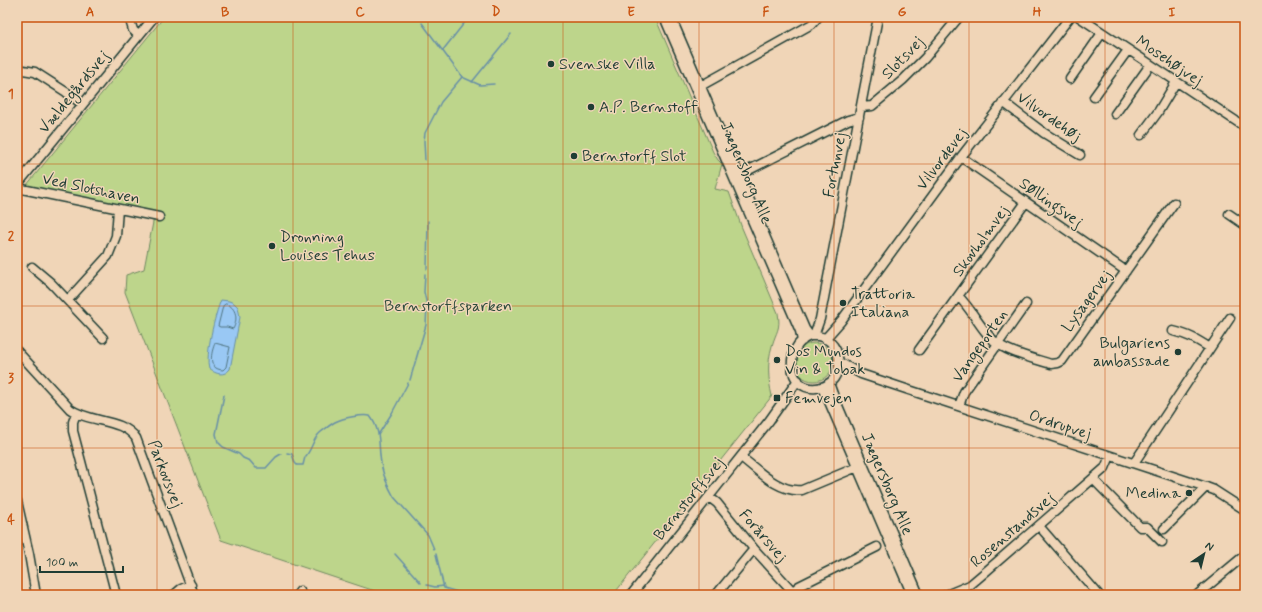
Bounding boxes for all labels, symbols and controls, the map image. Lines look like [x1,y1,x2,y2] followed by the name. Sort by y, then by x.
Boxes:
[86,4,94,21] text: A
[221,4,230,21] text: B
[355,4,365,21] text: C
[492,4,501,21] text: D
[627,4,635,21] text: E
[763,4,770,21] text: F
[898,4,907,21] text: G
[1033,4,1042,21] text: H
[1169,4,1176,21] text: I
[1131,31,1207,91] street label: Mosehøjvej
[877,32,929,84] street label: Slotsvej
[34,46,115,139] street label: Vældegårdsvej
[559,54,656,75] place label: Svenske Villa
[546,59,556,69] marker: Svenske Villa
[8,86,14,103] text: 1
[1013,87,1085,147] street label: Vilvordehøj
[599,97,698,118] place label: A.P. Bernstoff
[586,102,596,112] marker: A.P. Bernstoff
[714,119,777,228] street label: Jægersborg Alle
[912,123,972,195] street label: Vilvordevej
[818,131,852,199] street label: Fortunvej
[582,146,687,167] place label: Bernstorff Slot
[569,151,579,161] marker: Bernstorff Slot
[40,168,142,210] street label: Ved Slotshaven
[1014,173,1087,234] street label: Søllingsvej
[948,201,1014,281] street label: Skovholmvej
[280,227,375,266] place label: Dronning Louises Tehus
[8,228,15,245] text: 2
[267,241,277,251] marker: Dronning Louises Tehus
[1057,266,1117,336] street label: Lysagervej
[851,284,915,323] place label: Trattoria Italiana
[384,296,512,317] park label: Bernstorffsparken
[838,298,848,308] marker: Trattoria Italiana
[947,305,1014,387] street label: Vangeporten
[1093,333,1170,372] place label: Bulgariens ambassade
[785,341,865,380] place label: Dos Mundos Vin & Tobak
[1173,347,1183,357] marker: Bulgariens ambassade
[772,355,782,365] marker: Dos Mundos Vin & Tobak
[8,370,14,387] text: 3
[785,388,852,409] place label: Femvejen
[772,393,782,403] marker: Femvejen
[1026,405,1094,445] street label: Ordrupvej
[855,430,918,539] street label: Jægersborg Alle
[143,437,187,511] street label: Parkovsvej
[649,453,729,545] street label: Bernstorffsvej
[1126,483,1181,504] place label: Medina
[966,487,1060,573] street label: Rosenstandsvej
[1184,488,1194,498] marker: Medina
[734,505,792,567] street label: Forårsvej
[7,512,15,529] text: 4
[1184,534,1224,574] north arrow
[1202,539,1216,554] text: N
[40,548,123,574] scale bar
[46,555,78,571] text: 100 m

